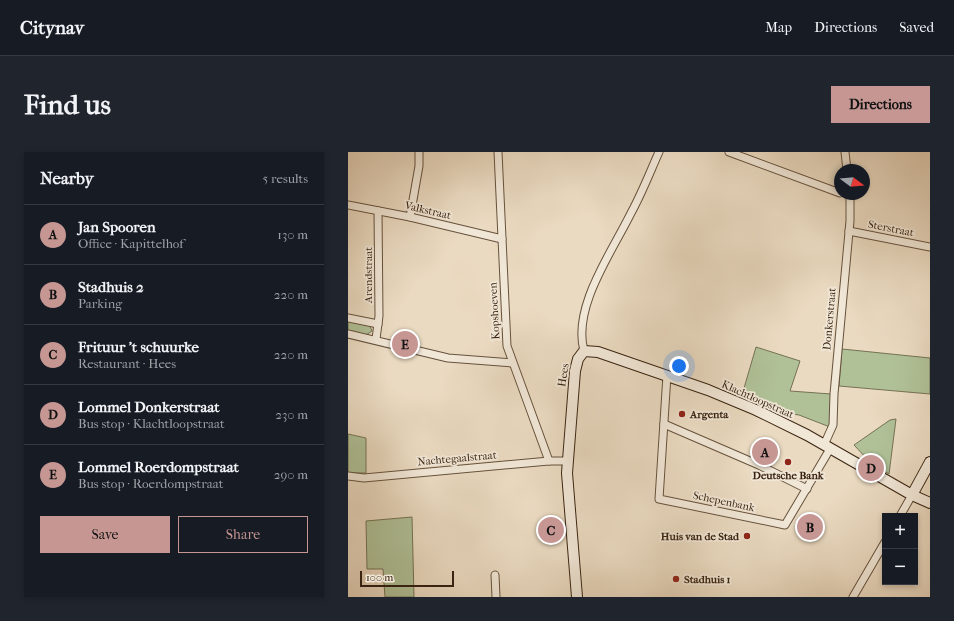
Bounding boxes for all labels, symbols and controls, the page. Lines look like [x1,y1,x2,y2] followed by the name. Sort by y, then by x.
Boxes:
[20,17,84,39] text: Citynav
[765,19,792,36] text: Map
[814,19,877,36] text: Directions
[899,19,934,36] text: Saved
[831,86,930,123] button: Directions
[24,88,111,121] text: Find us
[834,164,870,200] north arrow
[40,168,94,188] text: Nearby
[263,171,308,186] text: 5 results
[403,199,452,222] street label: Valkstraat
[78,218,156,236] text: Jan Spooren
[867,218,915,239] street label: Sterstraat
[49,227,57,242] text: A
[277,227,308,242] text: 130 m
[78,236,184,251] text: Office · Kapittelhof
[362,247,375,304] street label: Arendstraat
[78,278,144,296] text: Stadhuis 2
[486,281,502,340] street label: Kopshoeven
[49,287,57,302] text: B
[274,287,308,302] text: 220 m
[820,287,839,351] street label: Donkerstraat
[78,296,122,311] text: Parking
[392,329,418,359] pin: E
[78,338,199,356] text: Frituur 't schuurke
[49,347,57,362] text: C
[274,347,308,362] text: 220 m
[78,356,176,371] text: Restaurant · Hees
[669,356,689,376] your location
[555,362,572,388] street label: Hees
[720,378,796,421] street label: Klachtloopstraat
[78,398,220,416] text: Lommel Donkerstraat
[48,407,58,422] text: D
[275,407,308,422] text: 230 m
[689,408,729,421] place label: Argenta
[677,409,687,419] marker: Argenta
[78,416,225,431] text: Bus stop · Klachtloopstraat
[752,437,778,467] pin: A
[417,449,497,468] street label: Nachtegaalstraat
[858,453,884,483] pin: D
[783,457,793,467] marker: Deutsche Bank
[78,458,239,476] text: Lommel Roerdompstraat
[49,467,57,482] text: E
[274,467,308,482] text: 290 m
[751,469,824,482] place label: Deutsche Bank
[78,476,223,491] text: Bus stop · Roerdompstraat
[692,489,756,514] street label: Schepenbank
[797,512,823,542] pin: B
[882,513,918,585] map controls
[882,513,918,549] button: +
[538,515,564,545] pin: C
[40,516,170,553] button: Save
[178,516,308,553] button: Share
[661,530,740,543] place label: Huis van de Stad
[742,531,752,541] marker: Huis van de Stad
[882,549,918,585] button: −
[360,569,454,588] scale bar
[366,571,394,584] text: 100 m
[684,573,731,586] place label: Stadhuis 1
[671,574,681,584] marker: Stadhuis 1

